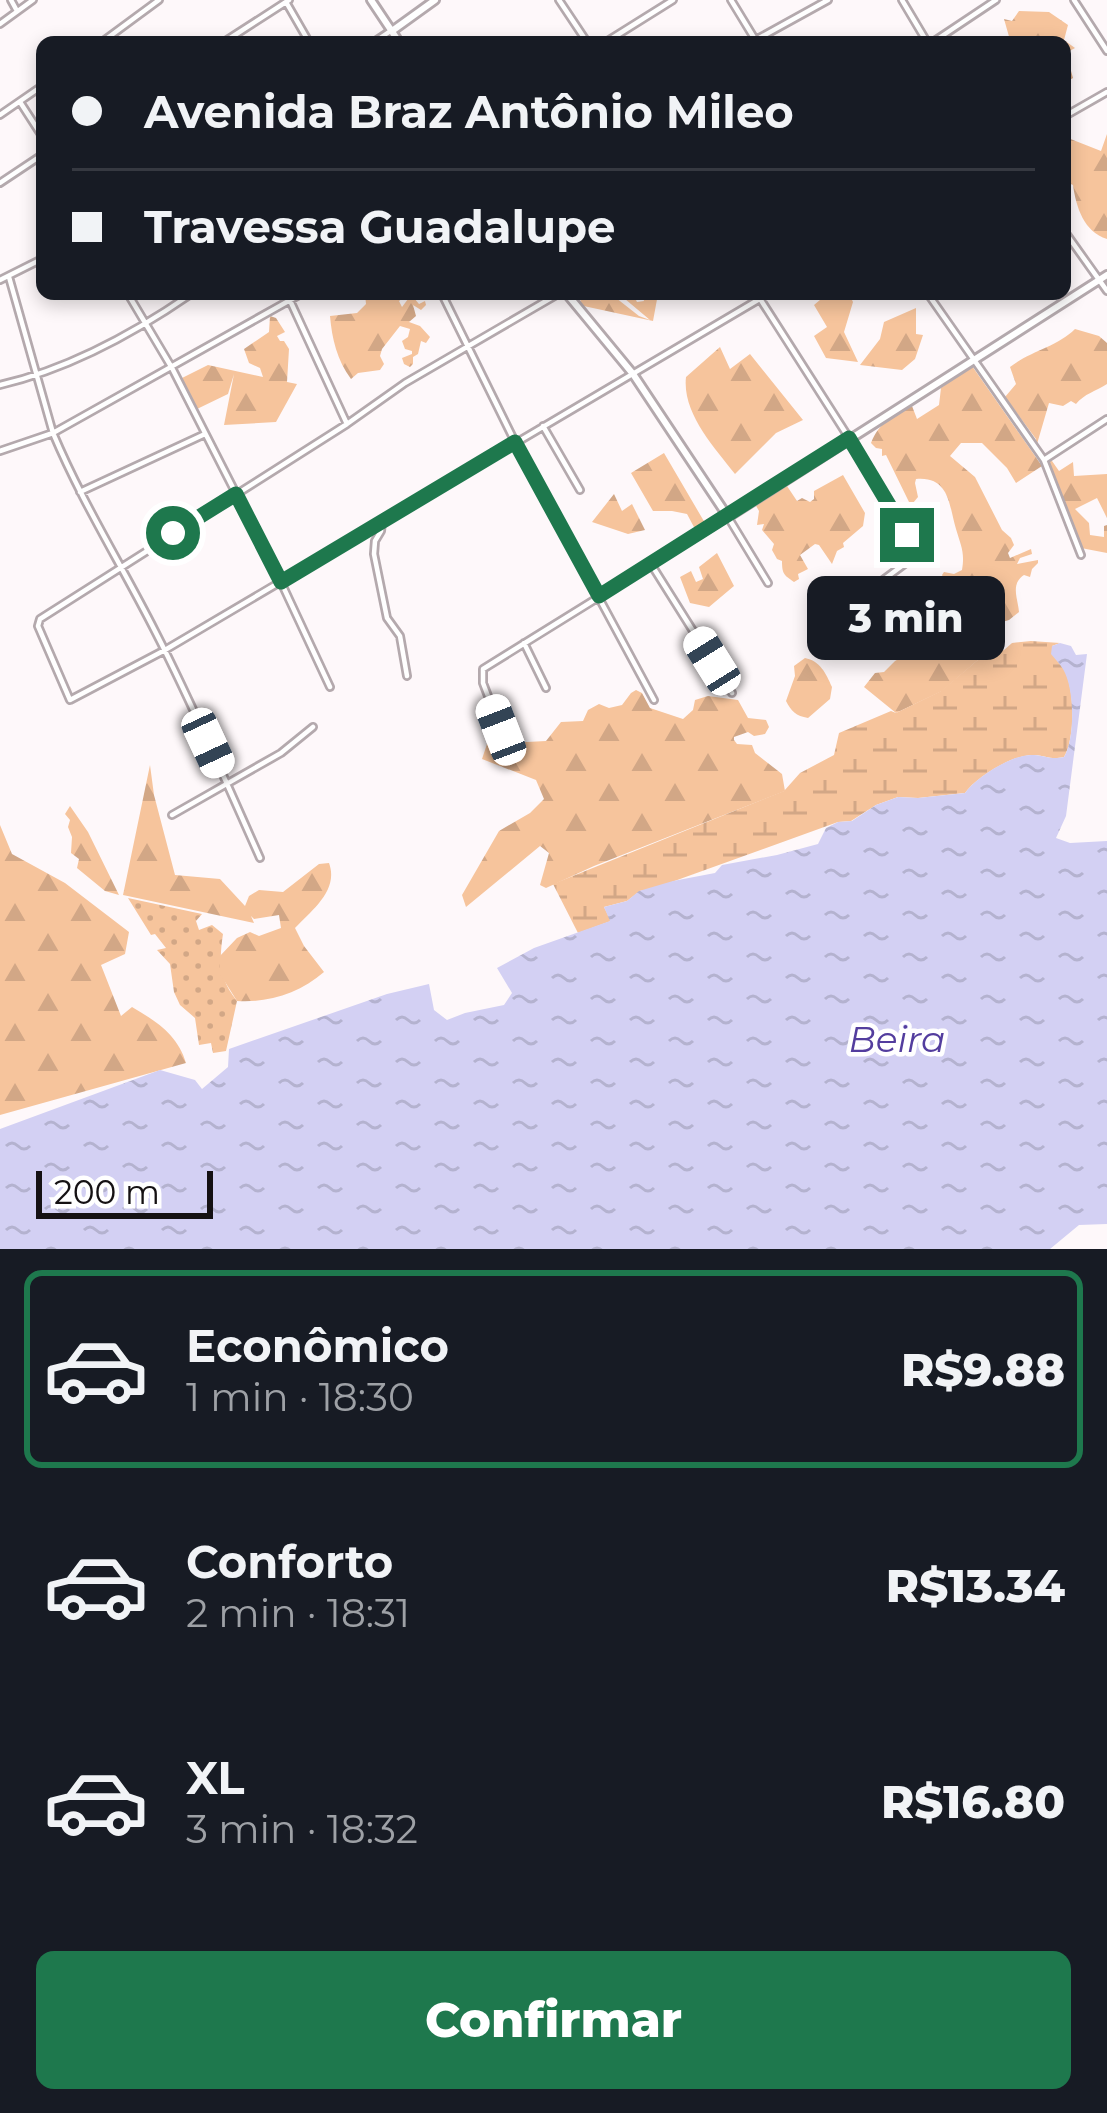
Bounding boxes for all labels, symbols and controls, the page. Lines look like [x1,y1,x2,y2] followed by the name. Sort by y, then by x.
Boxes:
[144,84,794,139] text: Avenida Braz Antônio Mileo
[144,199,616,254] text: Travessa Guadalupe
[146,506,200,560] route start
[880,508,934,562] route end
[808,577,1006,661] callout: 3 min
[849,594,963,642] text: 3 min
[678,621,746,701] car
[471,690,531,770] car
[176,703,240,783] car
[849,1017,945,1061] water label: Beira
[36,1165,213,1218] scale bar
[54,1172,160,1212] text: 200 m
[42,1315,150,1423] icon: car
[186,1318,449,1373] text: Econômico
[901,1342,1065,1397] text: R$9.88
[186,1373,414,1421] text: 1 min · 18:30
[42,1531,150,1639] icon: car
[186,1534,393,1589] text: Conforto
[886,1558,1065,1613] text: R$13.34
[186,1589,410,1637] text: 2 min · 18:31
[42,1747,150,1855] icon: car
[186,1750,244,1805] text: XL
[881,1774,1065,1829] text: R$16.80
[186,1805,418,1853] text: 3 min · 18:32
[36,1951,1071,2089] button: Confirmar

